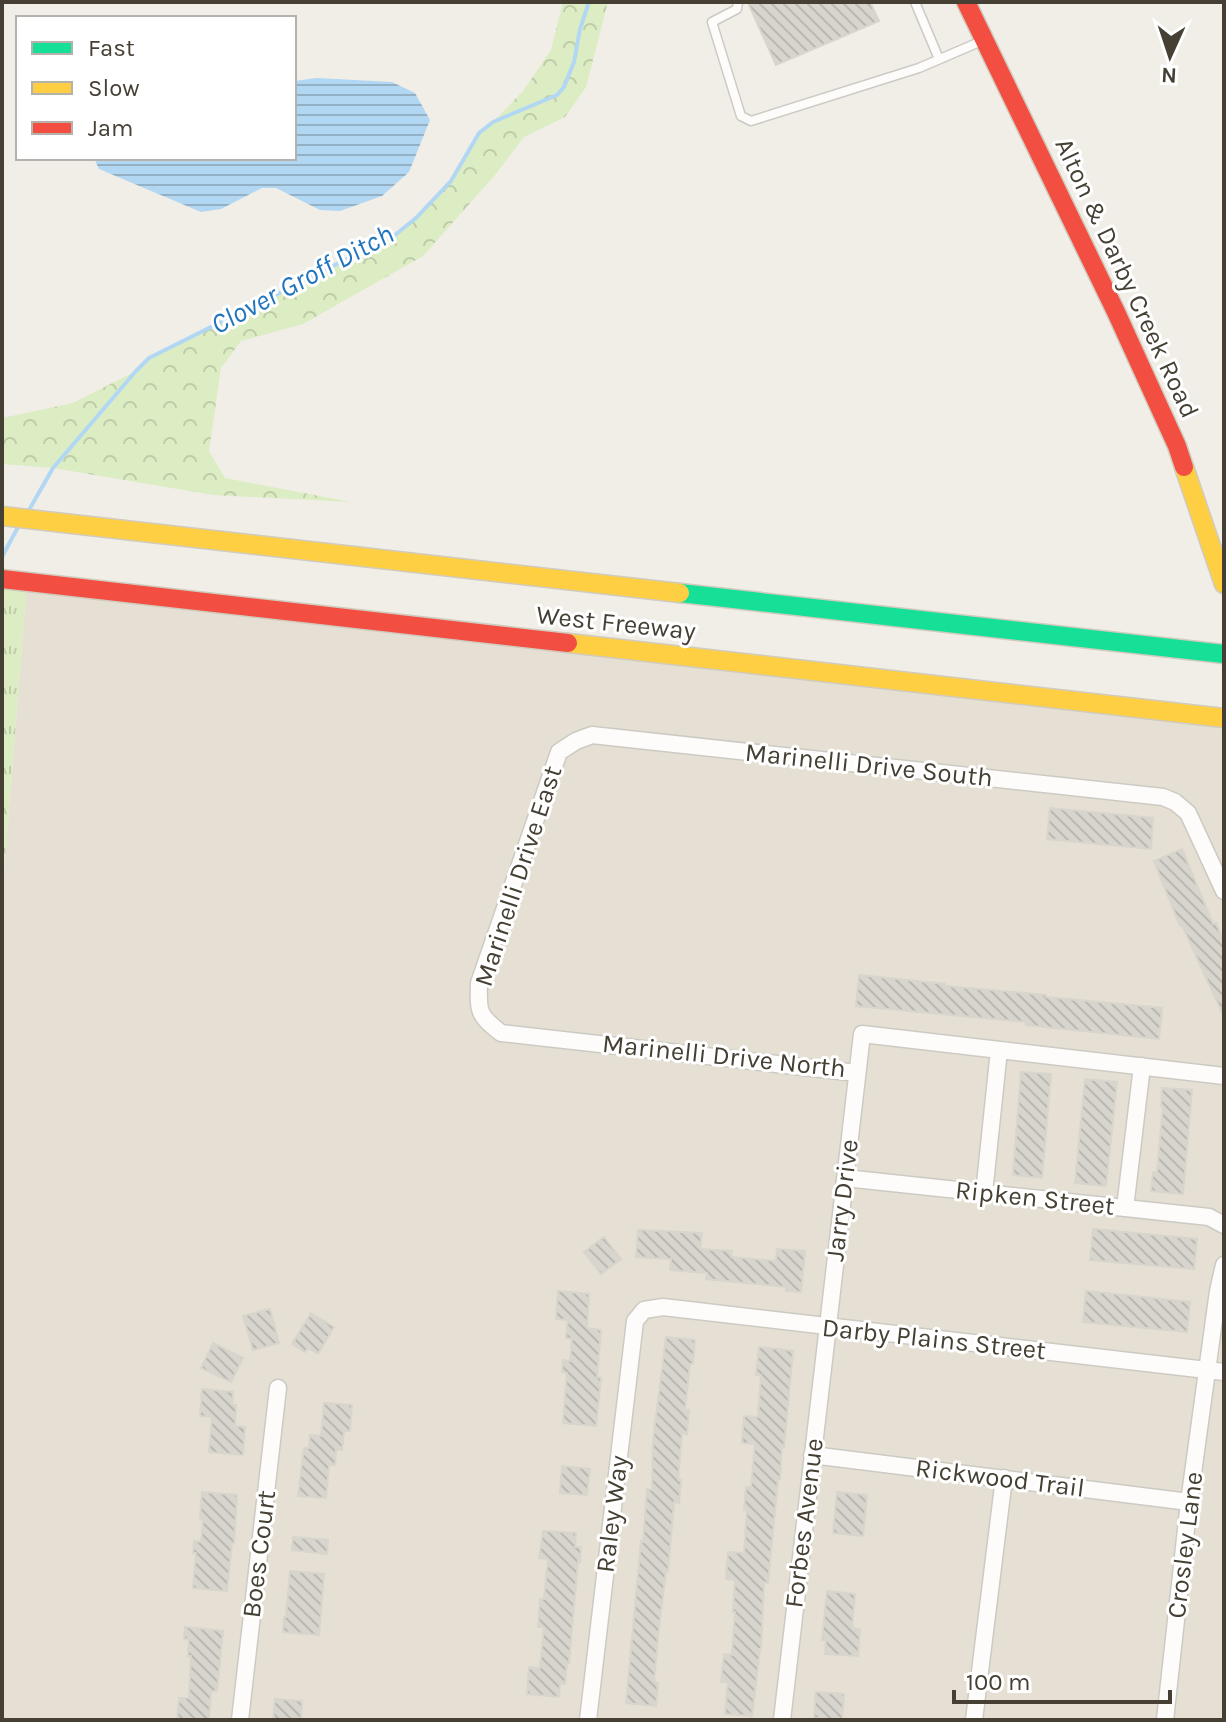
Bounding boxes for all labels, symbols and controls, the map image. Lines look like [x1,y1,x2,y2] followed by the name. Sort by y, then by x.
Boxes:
[16,16,296,160] legend
[1130,16,1210,96] north arrow
[88,34,135,62] text: Fast
[1160,62,1178,88] text: N
[88,74,140,102] text: Slow
[88,114,133,142] text: Jam
[1048,133,1206,423] street label: Alton & Darby Creek Road
[205,217,399,341] water label: Clover Groff Ditch
[535,599,697,647] street label: West Freeway
[744,737,994,793] street label: Marinelli Drive South
[468,762,568,990] street label: Marinelli Drive East
[601,1028,847,1084] street label: Marinelli Drive North
[819,1137,865,1263] street label: Jarry Drive
[954,1174,1116,1222] street label: Ripken Street
[820,1312,1048,1366] street label: Darby Plains Street
[778,1436,830,1610] street label: Forbes Avenue
[914,1452,1086,1504] street label: Rickwood Trail
[589,1454,635,1574] street label: Raley Way
[1161,1470,1209,1620] street label: Crosley Lane
[236,1488,282,1620] street label: Boes Court
[954,1654,1170,1704] scale bar
[966,1668,1031,1696] text: 100 m

